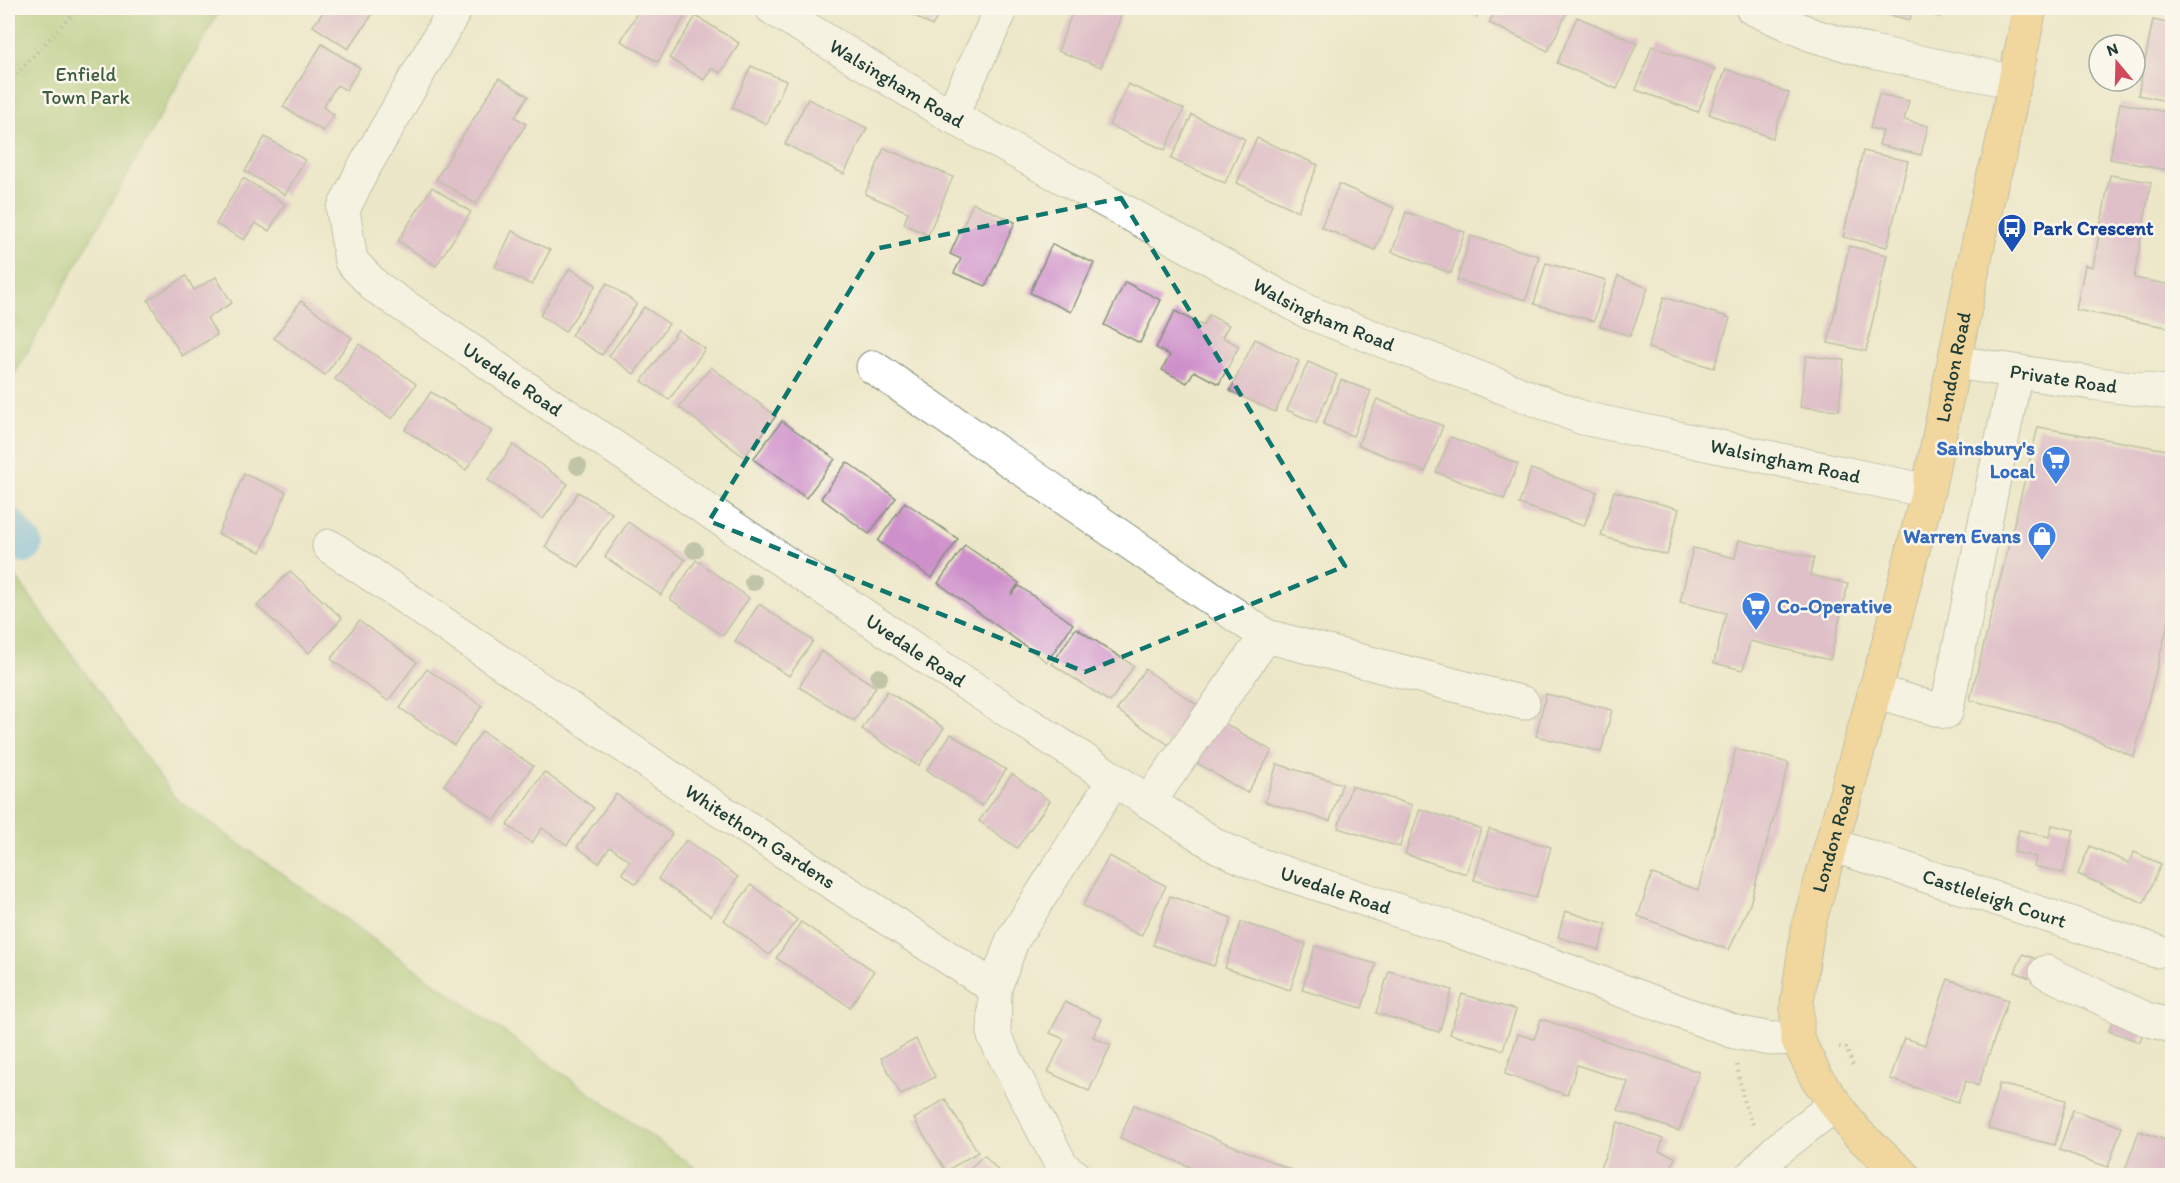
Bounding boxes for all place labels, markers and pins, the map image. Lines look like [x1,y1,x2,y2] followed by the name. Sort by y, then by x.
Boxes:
[1996,212,2028,254] bus stop icon: Park Crescent
[2033,216,2154,240] place label: Park Crescent
[1936,436,2035,483] place label: Sainsbury's Local
[2040,444,2072,486] supermarket icon: Sainsbury's Local
[2026,520,2058,562] shop icon: Warren Evans
[1903,524,2021,548] place label: Warren Evans
[1740,590,1772,632] supermarket icon: Co-Operative
[1777,594,1893,619] place label: Co-Operative

